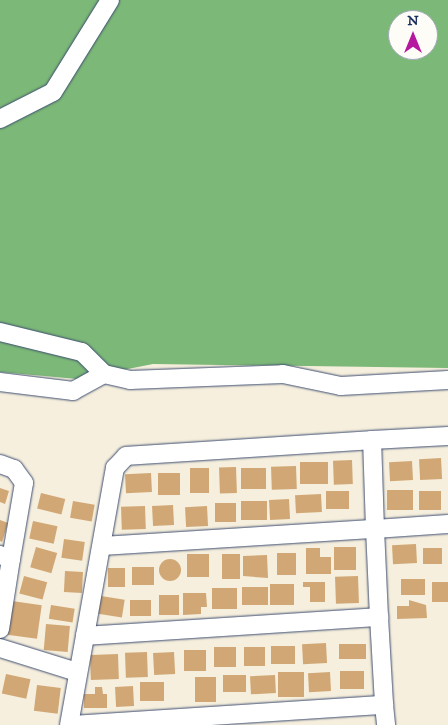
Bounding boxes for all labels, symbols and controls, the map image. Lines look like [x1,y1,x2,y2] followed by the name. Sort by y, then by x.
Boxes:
[388,10,438,60] north arrow
[407,12,419,30] text: N

